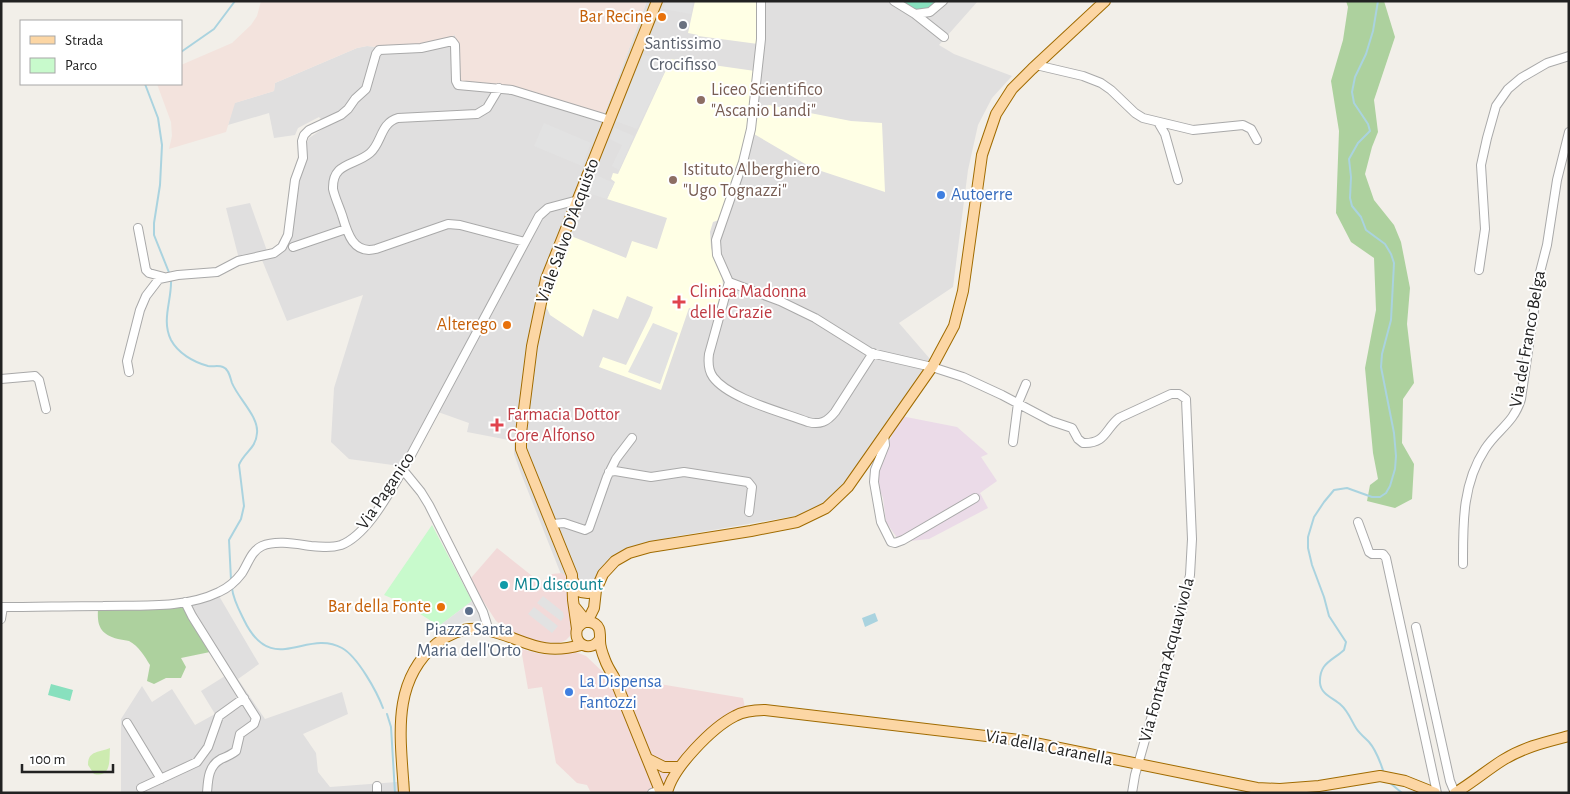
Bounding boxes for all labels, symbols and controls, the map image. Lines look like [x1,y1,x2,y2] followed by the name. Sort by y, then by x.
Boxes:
[579,8,652,26] place label: Bar Recine
[656,11,668,23] marker: Bar Recine
[677,19,689,31] marker: Santissimo Crocifisso
[20,20,182,85] legend
[65,33,103,48] text: Strada
[645,35,721,74] place label: Santissimo Crocifisso
[65,58,97,73] text: Parco
[711,81,823,120] place label: Liceo Scientifico "Ascanio Landi"
[695,94,707,106] marker: Liceo Scientifico "Ascanio Landi"
[533,156,603,306] street label: Viale Salvo D'Acquisto
[683,161,820,200] place label: Istituto Alberghiero "Ugo Tognazzi"
[667,174,679,186] marker: Istituto Alberghiero "Ugo Tognazzi"
[951,186,1013,204] place label: Autoerre
[935,189,947,201] marker: Autoerre
[1507,269,1549,409] street label: Via del Franco Belga
[690,283,807,322] place label: Clinica Madonna delle Grazie
[672,295,686,309] marker: Clinica Madonna delle Grazie
[437,316,497,334] place label: Alterego
[501,319,513,331] marker: Alterego
[507,406,620,445] place label: Farmacia Dottor Core Alfonso
[491,419,503,431] marker: Farmacia Dottor Core Alfonso
[354,449,418,533] street label: Via Paganico
[514,576,603,594] place label: MD discount
[1136,576,1198,744] street label: Via Fontana Acquavivola
[498,579,510,591] marker: MD discount
[328,598,431,616] place label: Bar della Fonte
[435,601,447,613] marker: Bar della Fonte
[463,605,475,617] marker: Piazza Santa Maria dell'Orto
[417,621,521,660] place label: Piazza Santa Maria dell'Orto
[579,673,662,712] place label: La Dispensa Fantozzi
[563,686,575,698] marker: La Dispensa Fantozzi
[984,727,1114,769] street label: Via della Caranella
[22,742,114,774] scale bar
[30,752,65,767] text: 100 m

